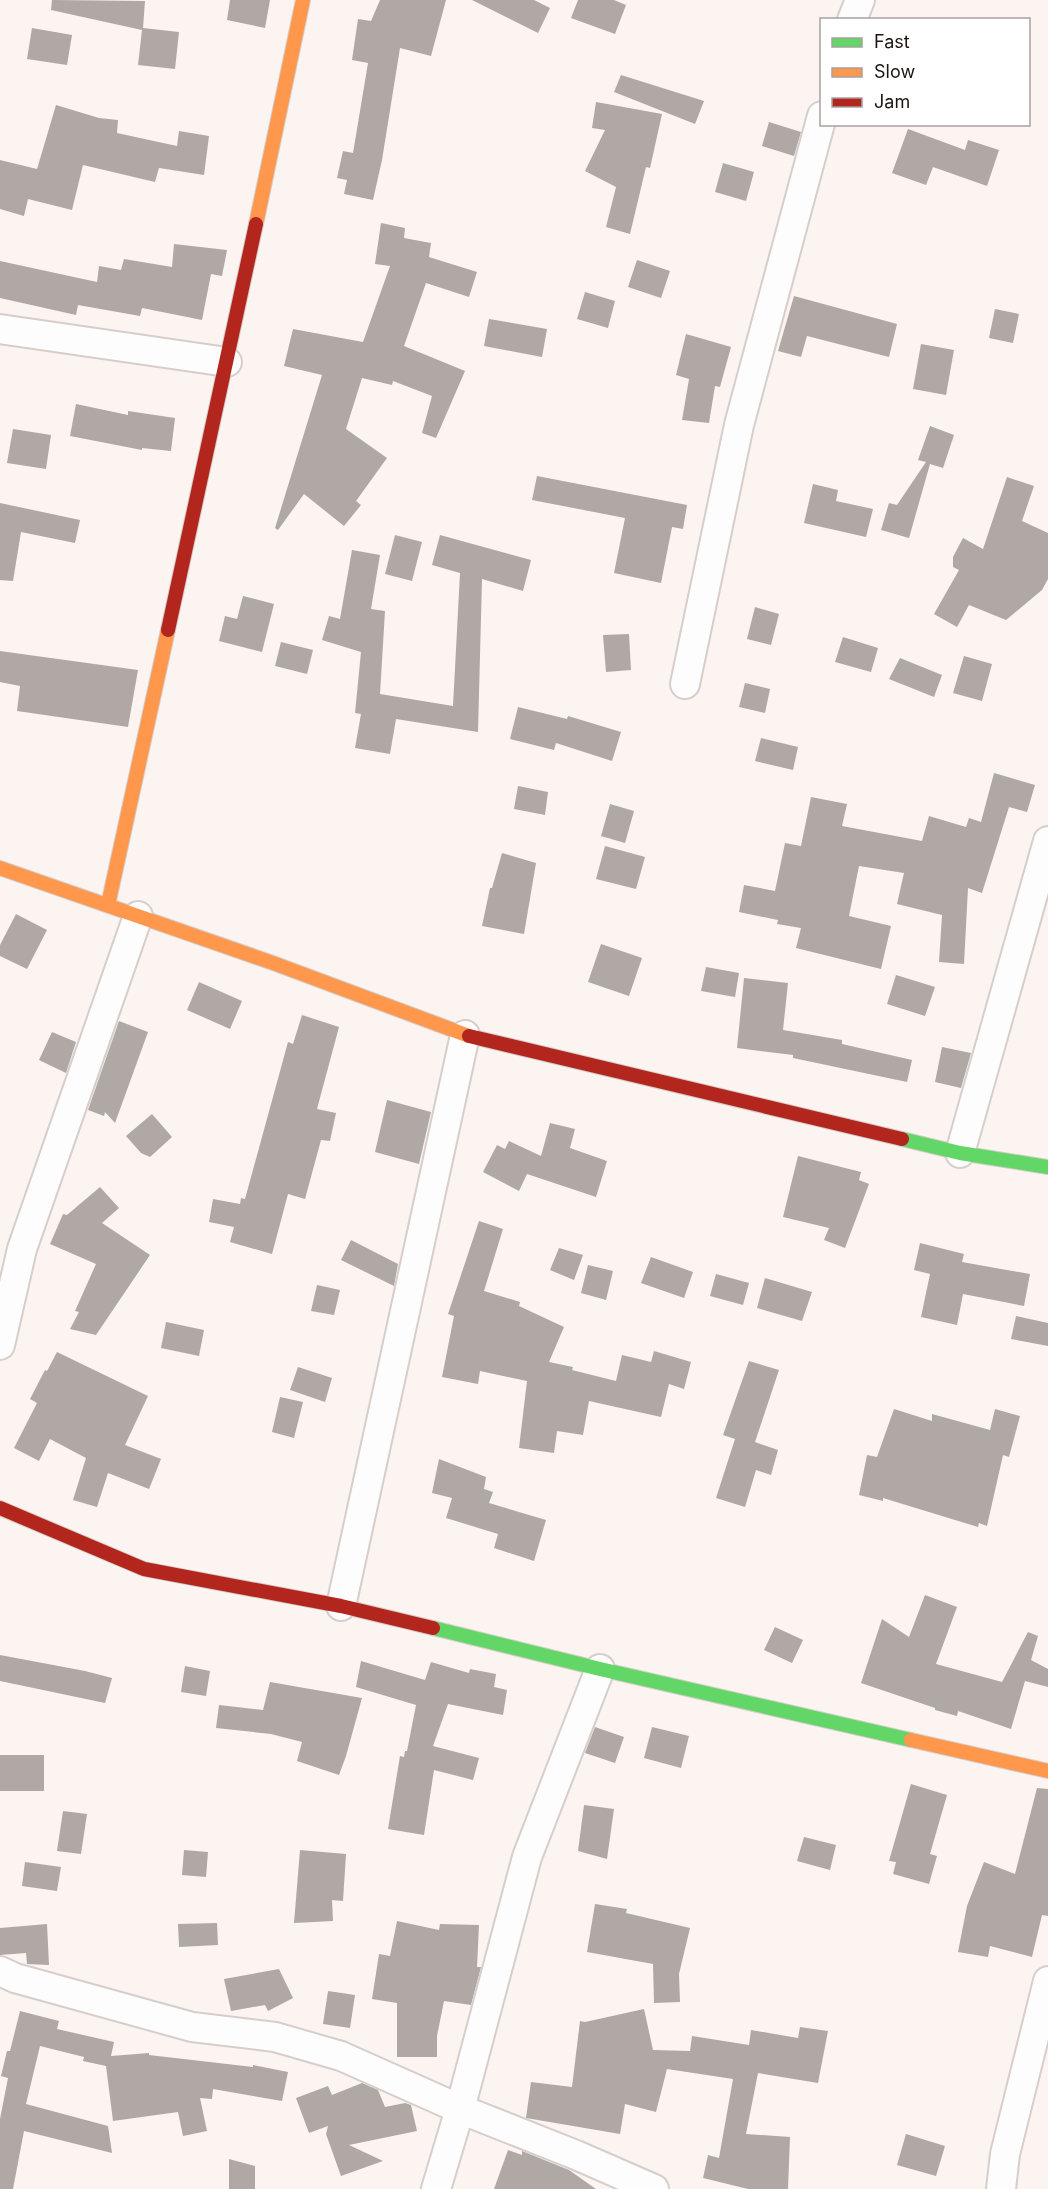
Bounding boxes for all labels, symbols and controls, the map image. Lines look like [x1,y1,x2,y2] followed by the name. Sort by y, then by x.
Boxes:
[820,18,1030,126] legend
[874,31,910,52] text: Fast
[874,61,915,82] text: Slow
[874,91,910,112] text: Jam

